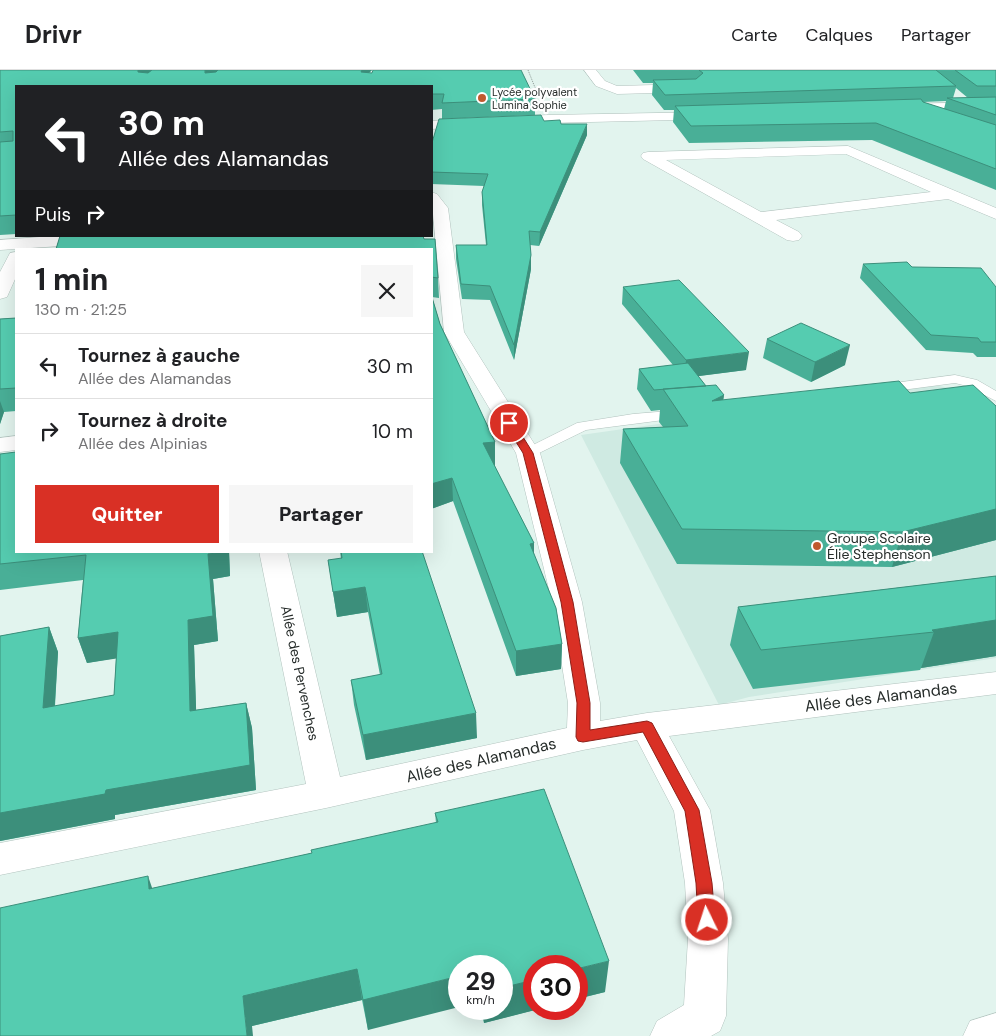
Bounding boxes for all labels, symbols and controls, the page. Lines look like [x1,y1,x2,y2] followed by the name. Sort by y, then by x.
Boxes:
[25,19,82,50] text: Drivr
[731,23,778,47] text: Carte
[806,23,873,47] text: Calques
[901,23,971,47] text: Partager
[492,85,577,112] place label: Lycée polyvalent Lumina Sophie
[476,92,488,104] marker: Lycée polyvalent Lumina Sophie
[118,100,205,146] text: 30 m
[35,105,100,170] icon: left
[118,144,329,173] text: Allée des Alamandas
[81,200,109,228] icon: right
[35,202,71,227] text: Puis
[35,260,108,299] text: 1 min
[361,265,413,317] button: close
[35,299,127,320] text: 130 m · 21:25
[78,343,240,368] text: Tournez à gauche
[35,352,63,380] icon: left
[367,354,413,379] text: 30 m
[78,368,231,389] text: Allée des Alamandas
[488,402,530,444] pin
[78,408,228,433] text: Tournez à droite
[495,409,523,437] icon: arrive
[35,417,63,445] icon: right
[372,419,413,444] text: 10 m
[78,433,207,454] text: Allée des Alpinias
[35,485,219,543] button: Quitter
[229,485,413,543] button: Partager
[827,529,931,563] place label: Groupe Scolaire Élie Stephenson
[811,540,823,552] marker: Groupe Scolaire Élie Stephenson
[277,604,323,742] street label: Allée des Pervenches
[804,677,958,717] street label: Allée des Alamandas
[404,733,558,787] street label: Allée des Alamandas
[680,893,732,945] position arrow
[523,955,588,1020] speed limit sign: 30
[465,965,496,998] text: 29
[466,992,495,1008] text: km/h

